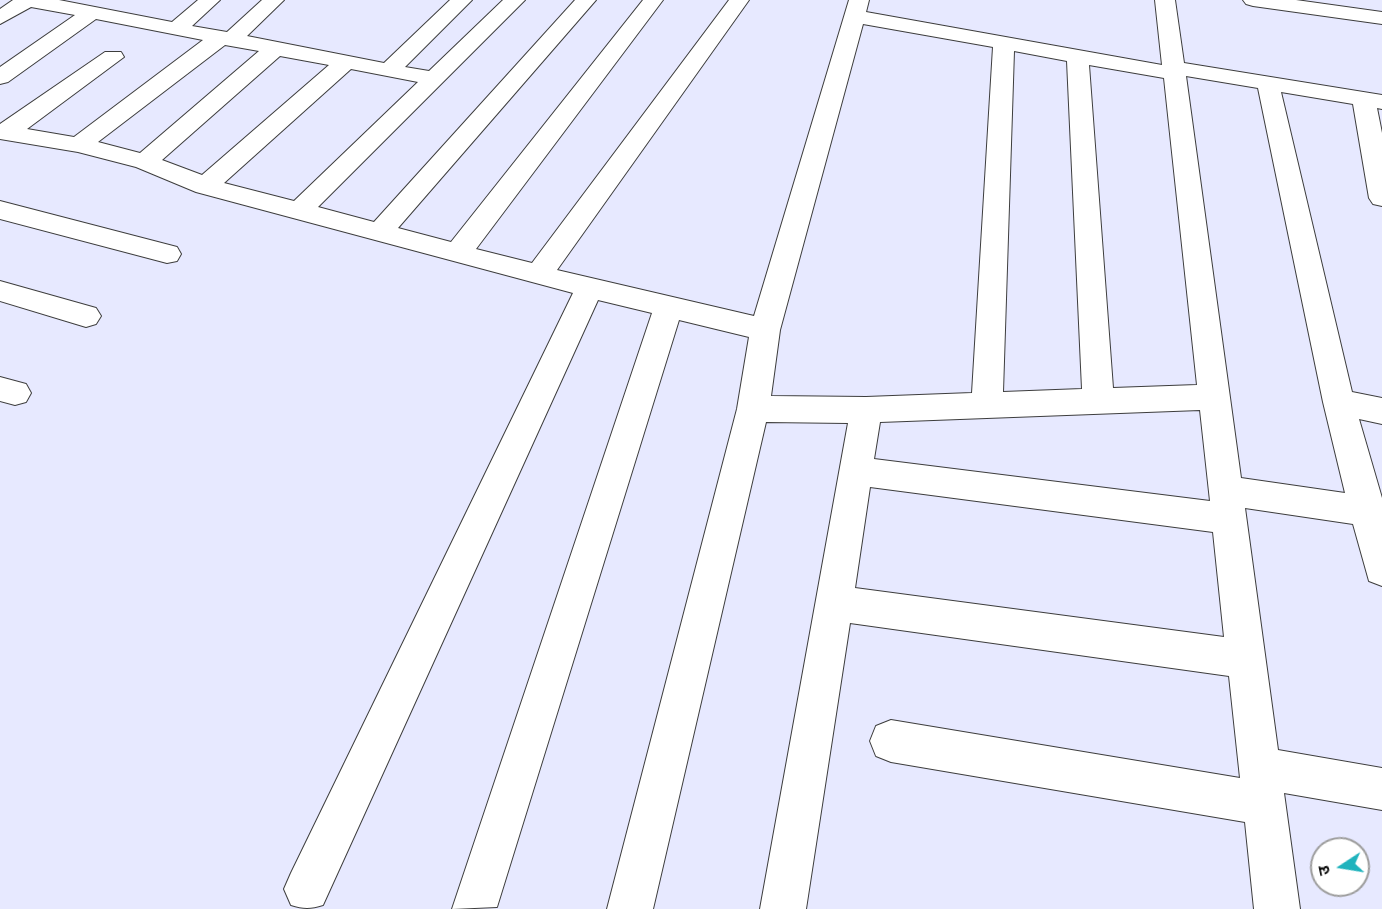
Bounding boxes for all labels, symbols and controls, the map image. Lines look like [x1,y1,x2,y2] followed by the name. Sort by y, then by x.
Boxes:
[1310,837,1370,897] north arrow
[1314,864,1334,877] text: उ

